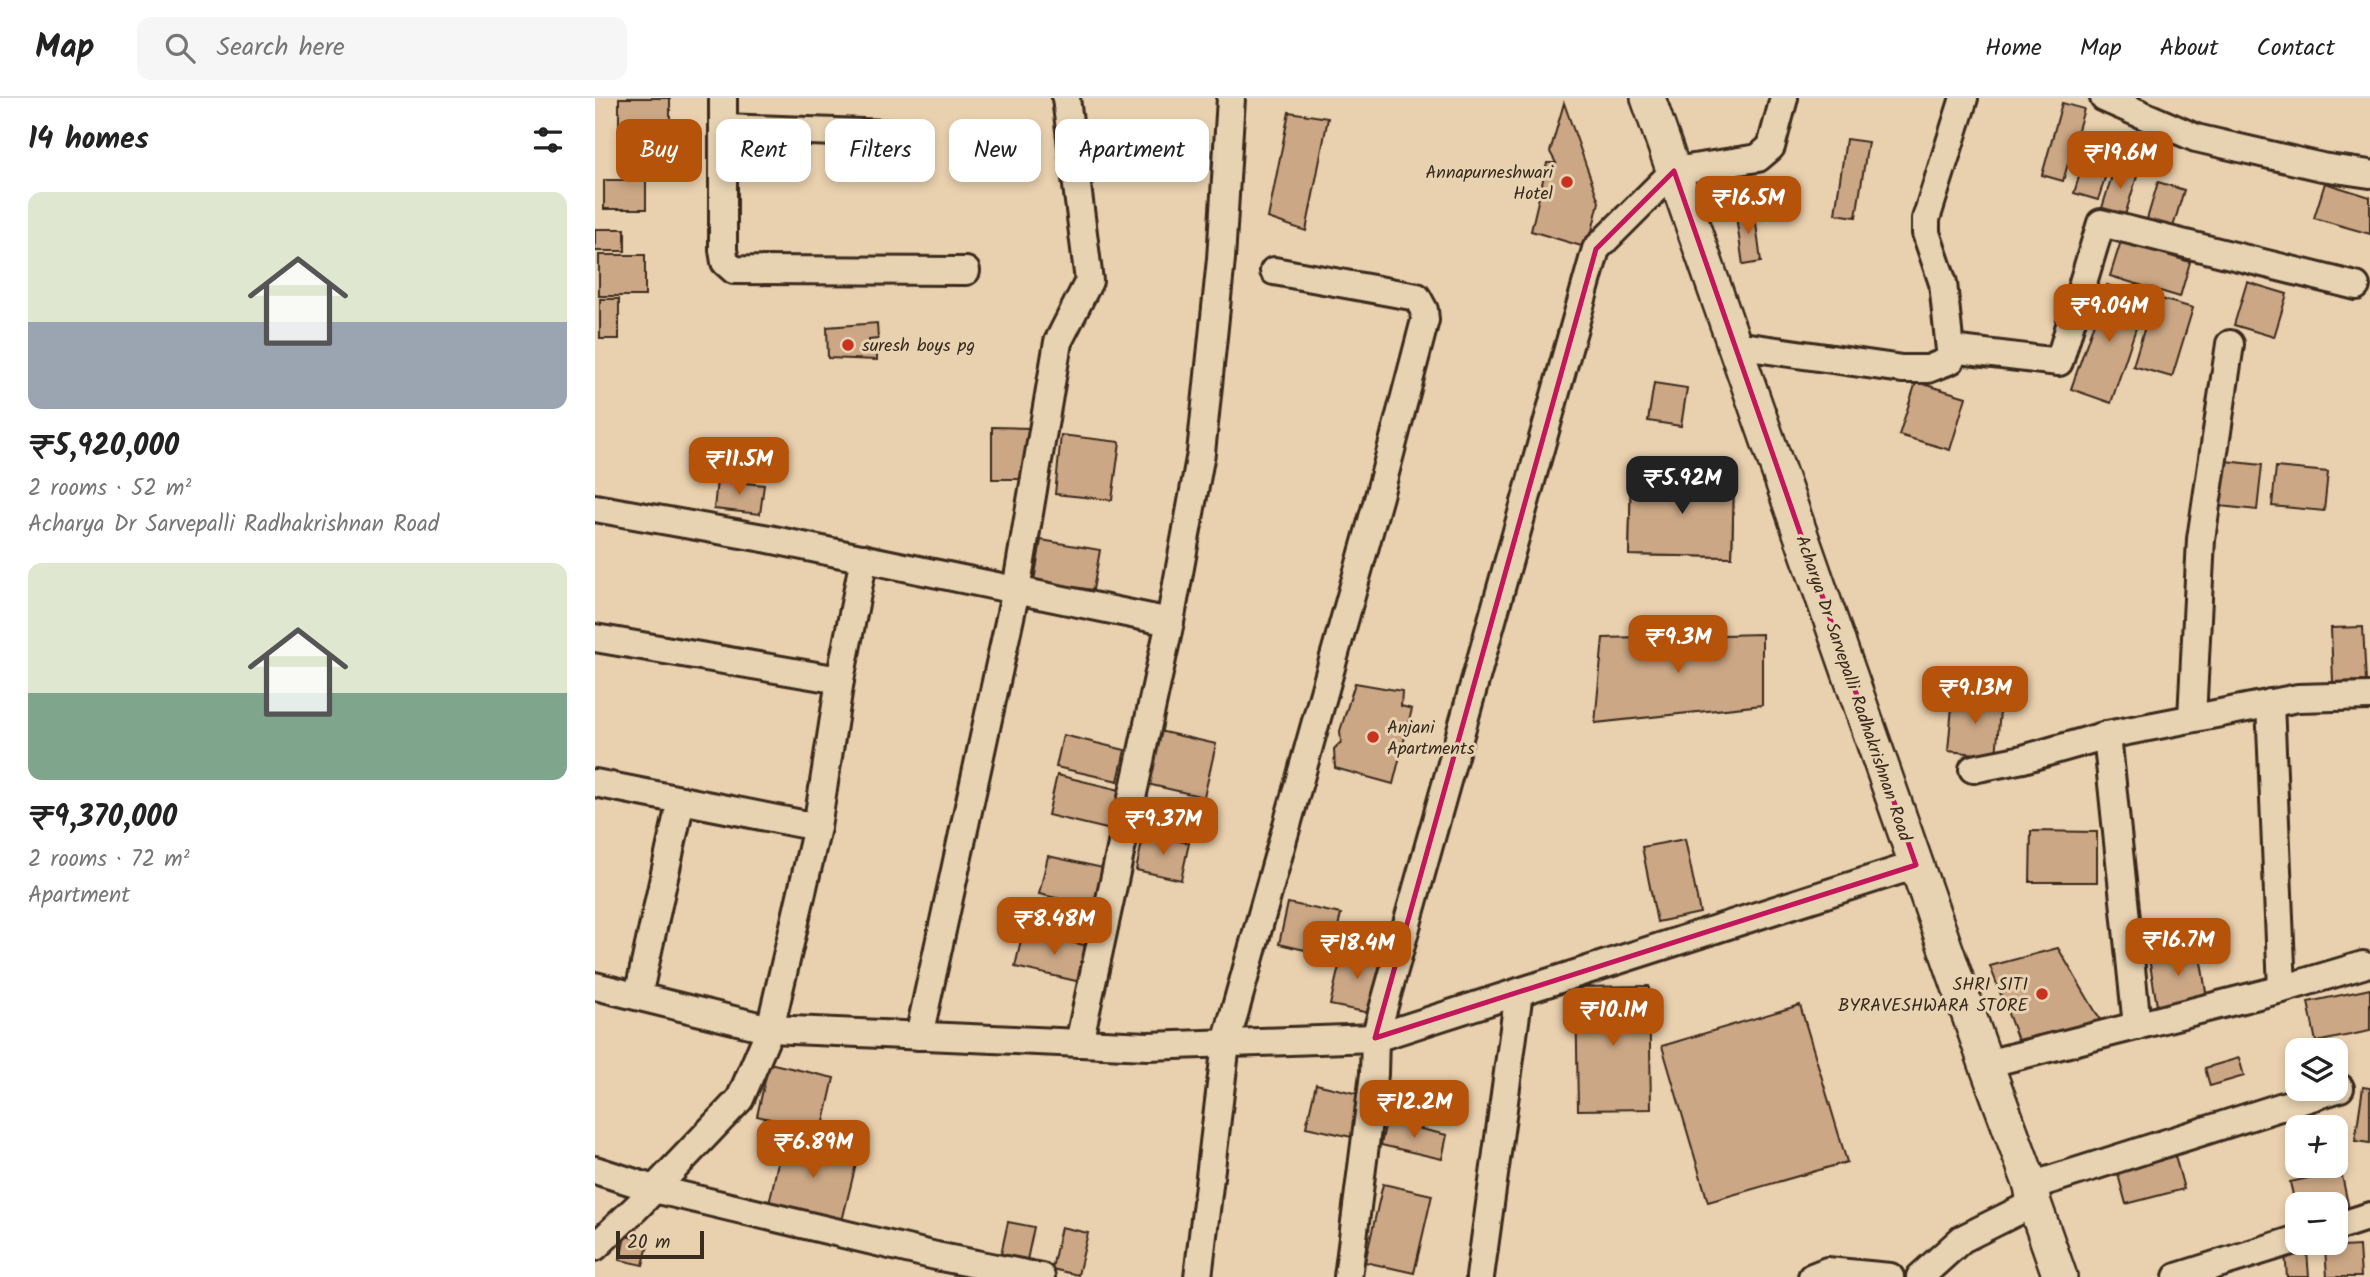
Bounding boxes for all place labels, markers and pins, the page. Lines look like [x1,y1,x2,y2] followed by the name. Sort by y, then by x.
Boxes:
[2063,132,2177,191] pin: ₹19.6M
[1425,159,1554,209] place label: Annapurneshwari Hotel
[1559,174,1575,190] marker: Annapurneshwari Hotel
[1691,176,1805,236] pin: ₹16.5M
[2052,285,2166,344] pin: ₹9.04M
[862,332,975,361] place label: suresh boys pg
[840,337,856,353] marker: suresh boys pg
[682,438,796,497] pin: ₹11.5M
[1625,456,1739,516] pin: ₹5.92M
[1629,616,1727,675] pin: ₹9.3M
[1918,666,2032,726] pin: ₹9.13M
[1387,714,1475,764] place label: Anjani Apartments
[1365,729,1381,745] marker: Anjani Apartments
[1106,798,1220,857] pin: ₹9.37M
[997,898,1111,957] pin: ₹8.48M
[2121,918,2235,978] pin: ₹16.7M
[1300,922,1414,981] pin: ₹18.4M
[1838,971,2028,1021] place label: SHRI SITI BYRAVESHWARA STORE
[2034,986,2050,1002] marker: SHRI SITI BYRAVESHWARA STORE
[1556,988,1670,1048] pin: ₹10.1M
[1357,1080,1471,1140] pin: ₹12.2M
[756,1121,870,1180] pin: ₹6.89M

